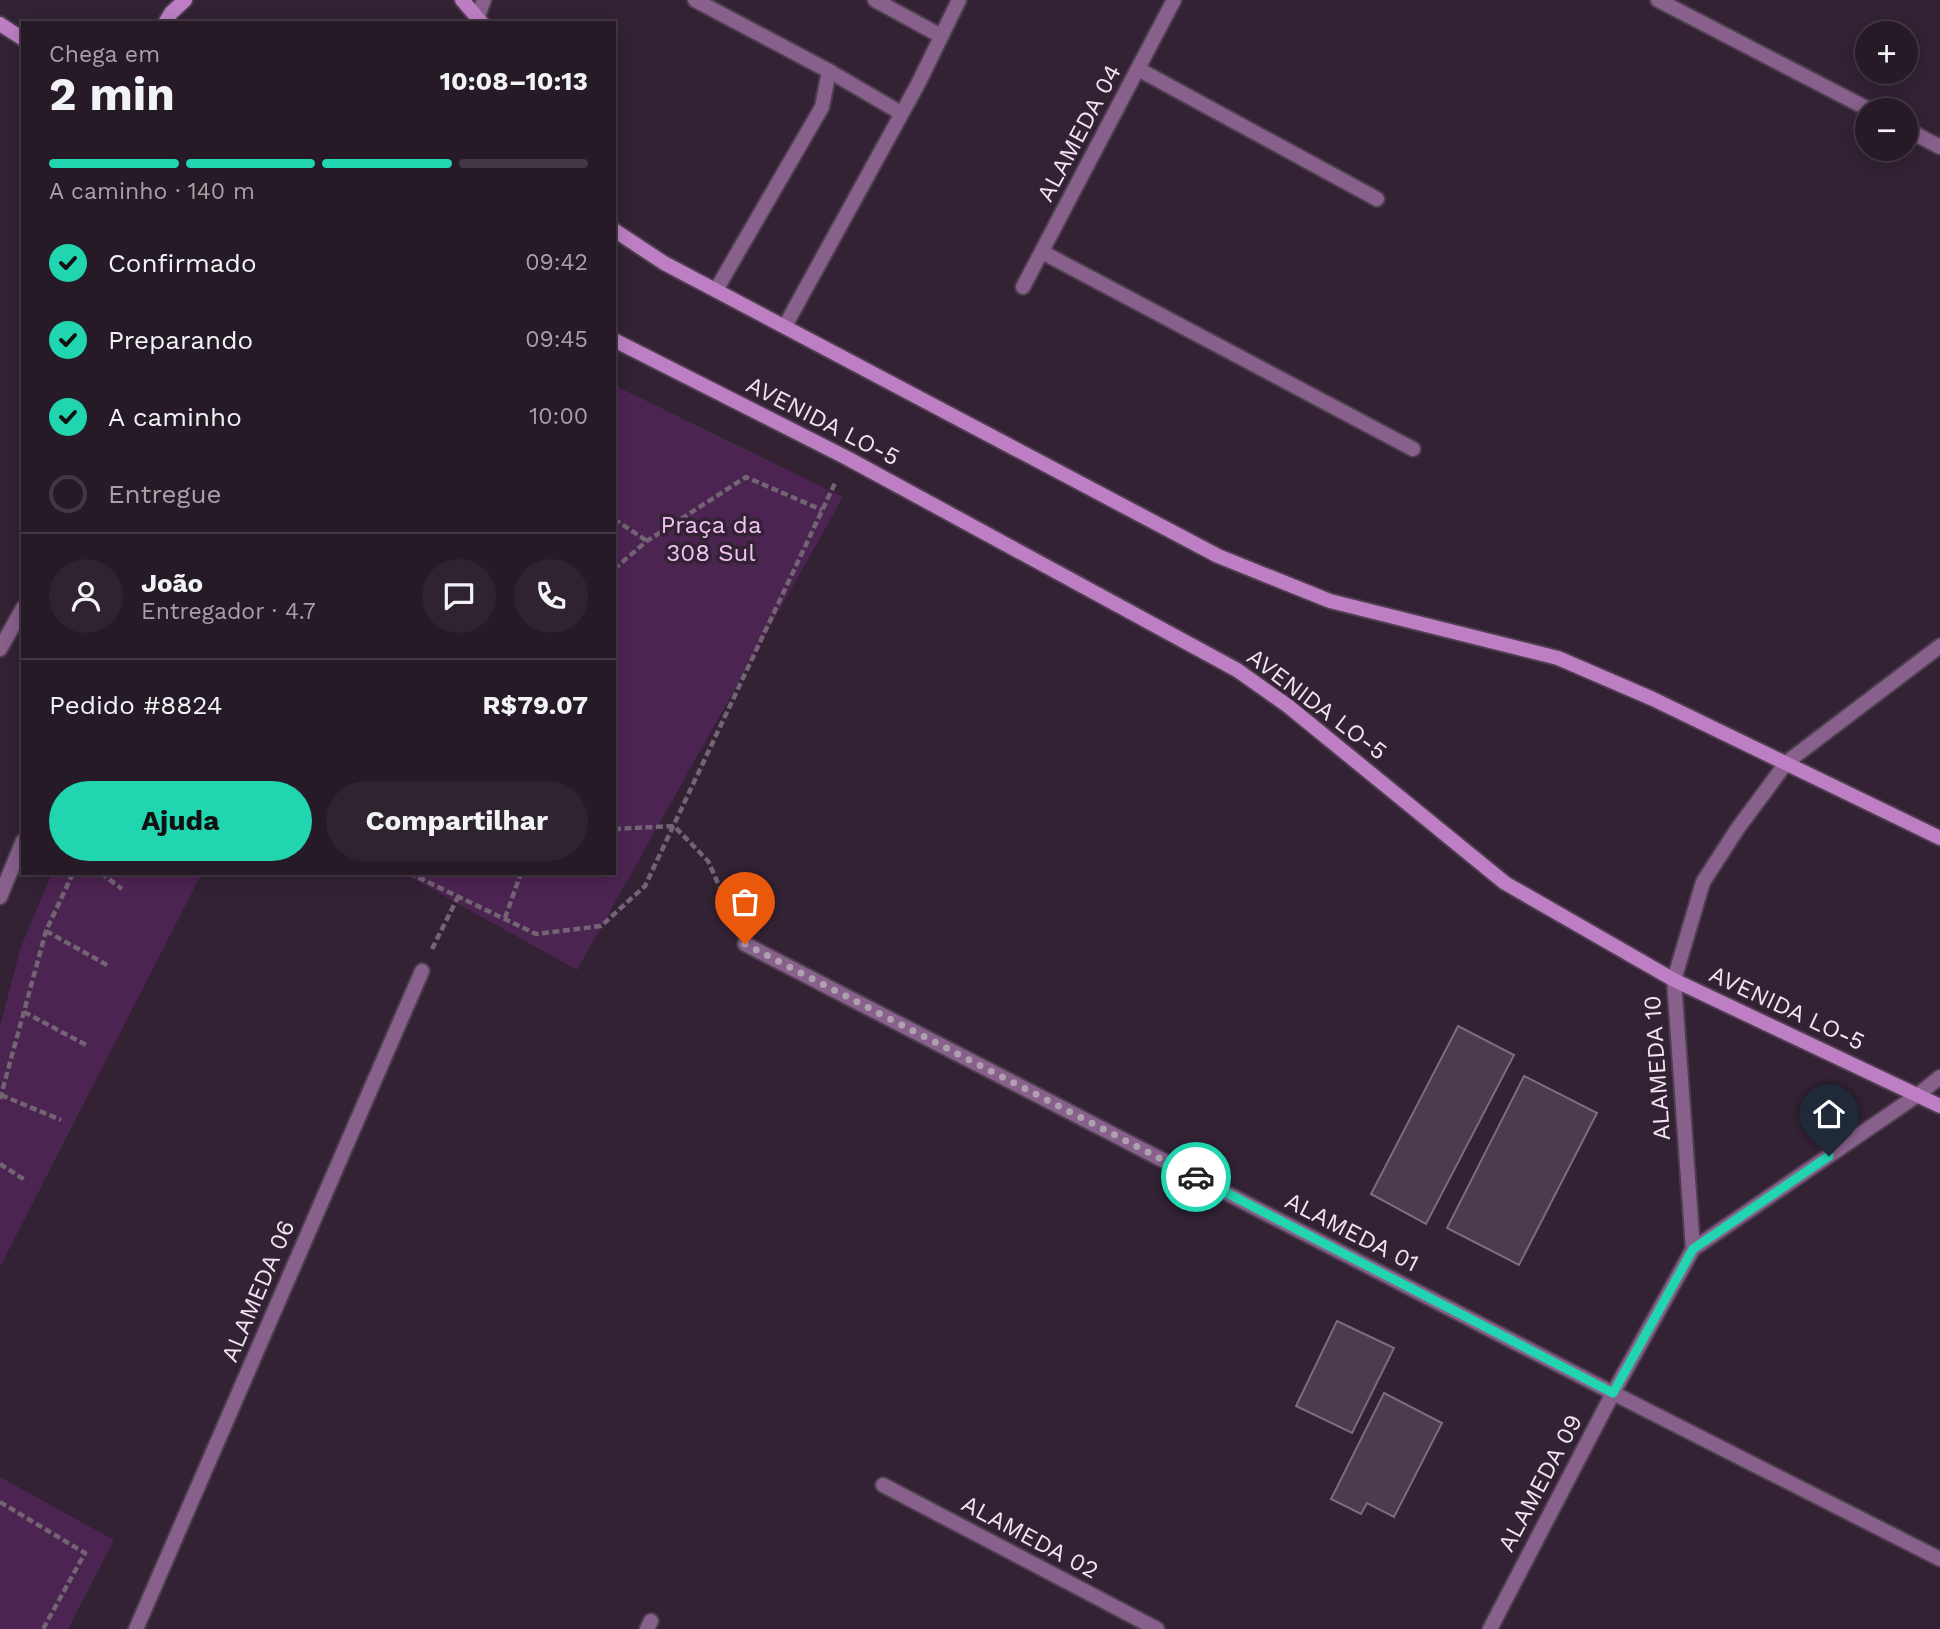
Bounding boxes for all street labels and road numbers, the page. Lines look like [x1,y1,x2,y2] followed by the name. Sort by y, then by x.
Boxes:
[1031,60,1127,206] street label: ALAMEDA 04
[742,370,904,472] street label: AVENIDA LO-5
[1242,642,1392,766] street label: AVENIDA LO-5
[1705,960,1869,1056] street label: AVENIDA LO-5
[1638,994,1676,1142] street label: ALAMEDA 10
[1281,1186,1423,1278] street label: ALAMEDA 01
[216,1216,300,1366] street label: ALAMEDA 06
[1492,1410,1588,1556] street label: ALAMEDA 09
[957,1489,1103,1585] street label: ALAMEDA 02

